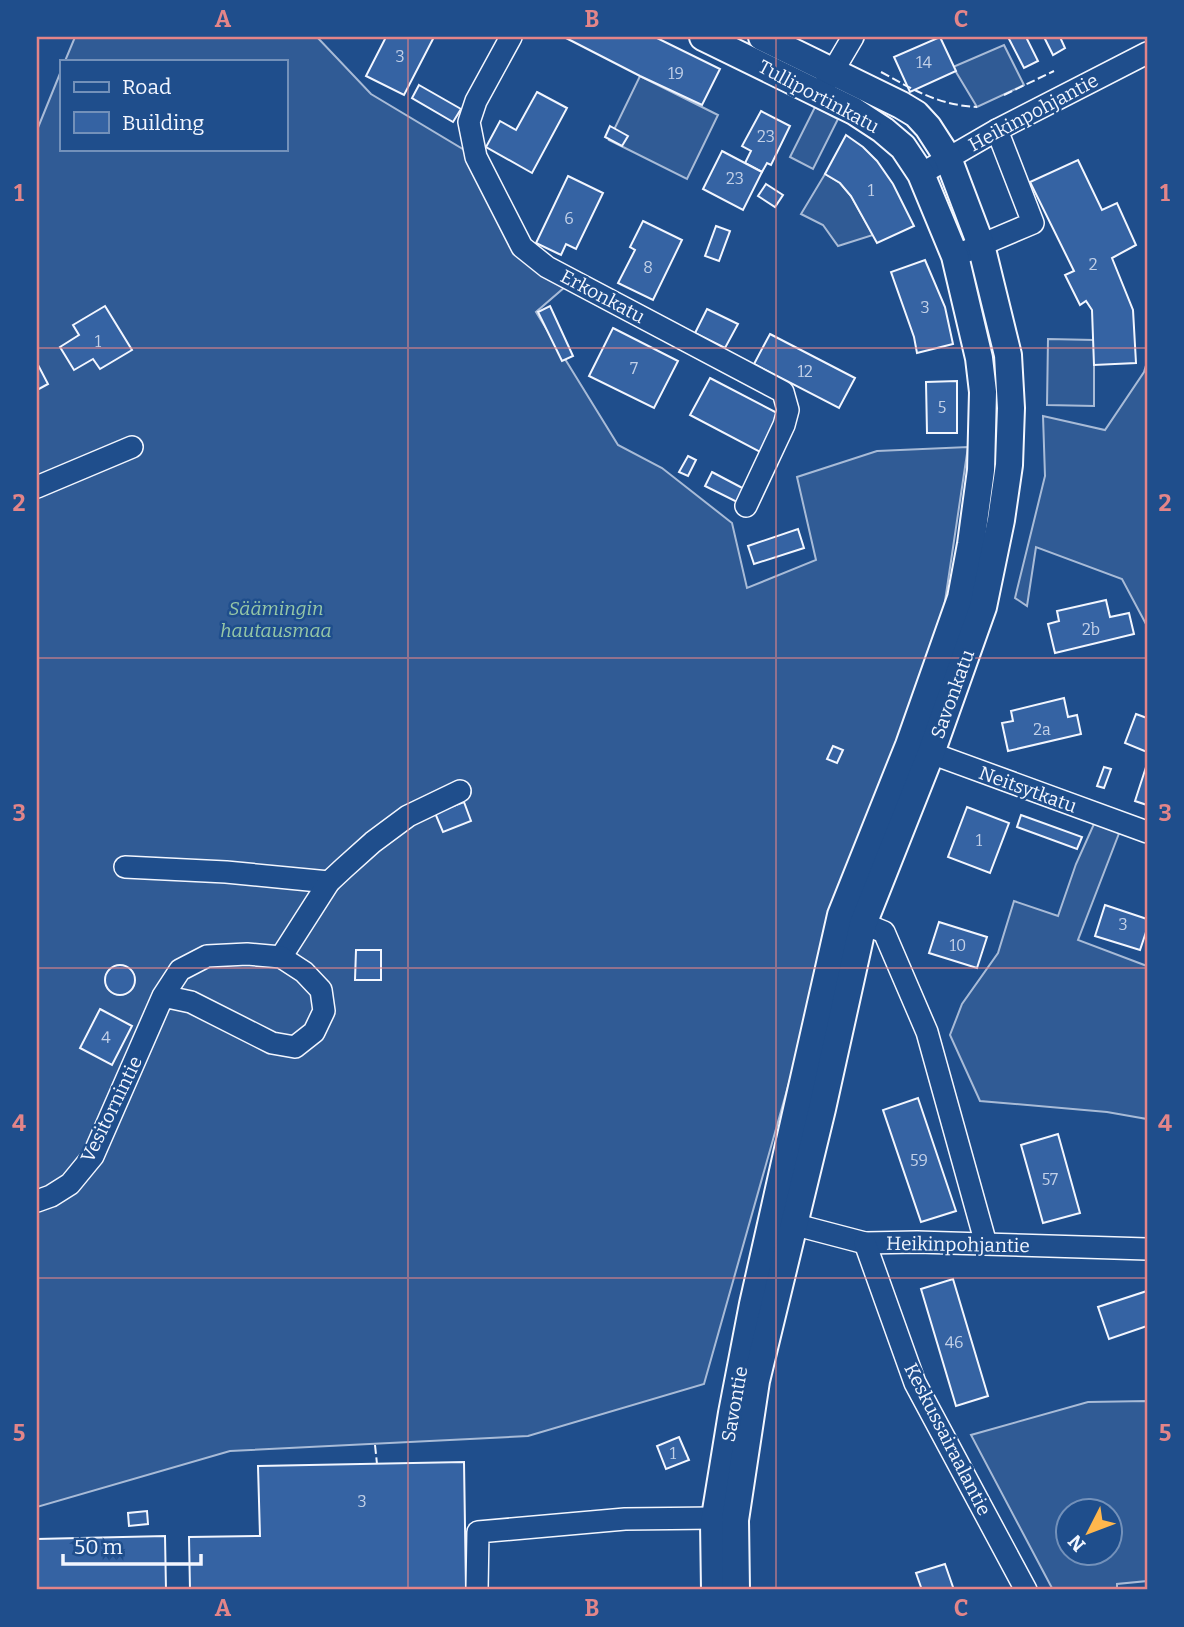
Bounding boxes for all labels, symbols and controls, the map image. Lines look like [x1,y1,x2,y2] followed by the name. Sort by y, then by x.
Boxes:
[215,5,232,33] text: A
[585,5,599,33] text: B
[954,5,968,33] text: C
[395,47,405,66] house number: 3
[916,53,933,72] house number: 14
[754,55,883,138] street label: Tulliportinkatu
[60,60,287,150] legend
[668,64,684,83] house number: 19
[964,69,1102,156] street label: Heikinpohjantie
[122,74,171,100] text: Road
[122,110,205,136] text: Building
[757,127,775,146] house number: 23
[726,169,744,188] house number: 23
[14,179,24,207] text: 1
[1160,179,1170,207] text: 1
[868,181,875,200] house number: 1
[564,209,574,228] house number: 6
[1089,255,1097,274] house number: 2
[643,258,653,277] house number: 8
[557,265,649,328] street label: Erkonkatu
[920,298,930,317] house number: 3
[95,332,102,351] house number: 1
[630,359,638,378] house number: 7
[797,362,813,381] house number: 12
[938,398,946,417] house number: 5
[13,489,26,517] text: 2
[1159,489,1172,517] text: 2
[220,597,332,642] park label: Säämingin hautausmaa
[1082,620,1100,639] house number: 2b
[926,646,979,742] street label: Savonkatu
[1033,720,1051,739] house number: 2a
[976,761,1080,818] street label: Neitsytkatu
[12,799,26,827] text: 3
[1158,799,1172,827] text: 3
[976,831,983,850] house number: 1
[1118,915,1128,934] house number: 3
[950,936,966,955] house number: 10
[101,1028,111,1047] house number: 4
[76,1052,147,1166] street label: Vesitornintie
[12,1109,26,1137] text: 4
[1158,1109,1172,1137] text: 4
[910,1151,928,1170] house number: 59
[1042,1170,1058,1189] house number: 57
[886,1232,1030,1257] street label: Heikinpohjantie
[945,1333,963,1352] house number: 46
[899,1359,996,1519] street label: Keskussairaalantie
[717,1364,752,1444] street label: Savontie
[13,1419,25,1447] text: 5
[1159,1419,1171,1447] text: 5
[670,1444,677,1463] house number: 1
[357,1492,367,1511] house number: 3
[1054,1498,1124,1568] north arrow
[63,1522,201,1566] scale bar
[1063,1530,1090,1556] text: N
[74,1534,123,1560] text: 50 m
[215,1594,232,1622] text: A
[585,1594,599,1622] text: B
[954,1594,968,1622] text: C

